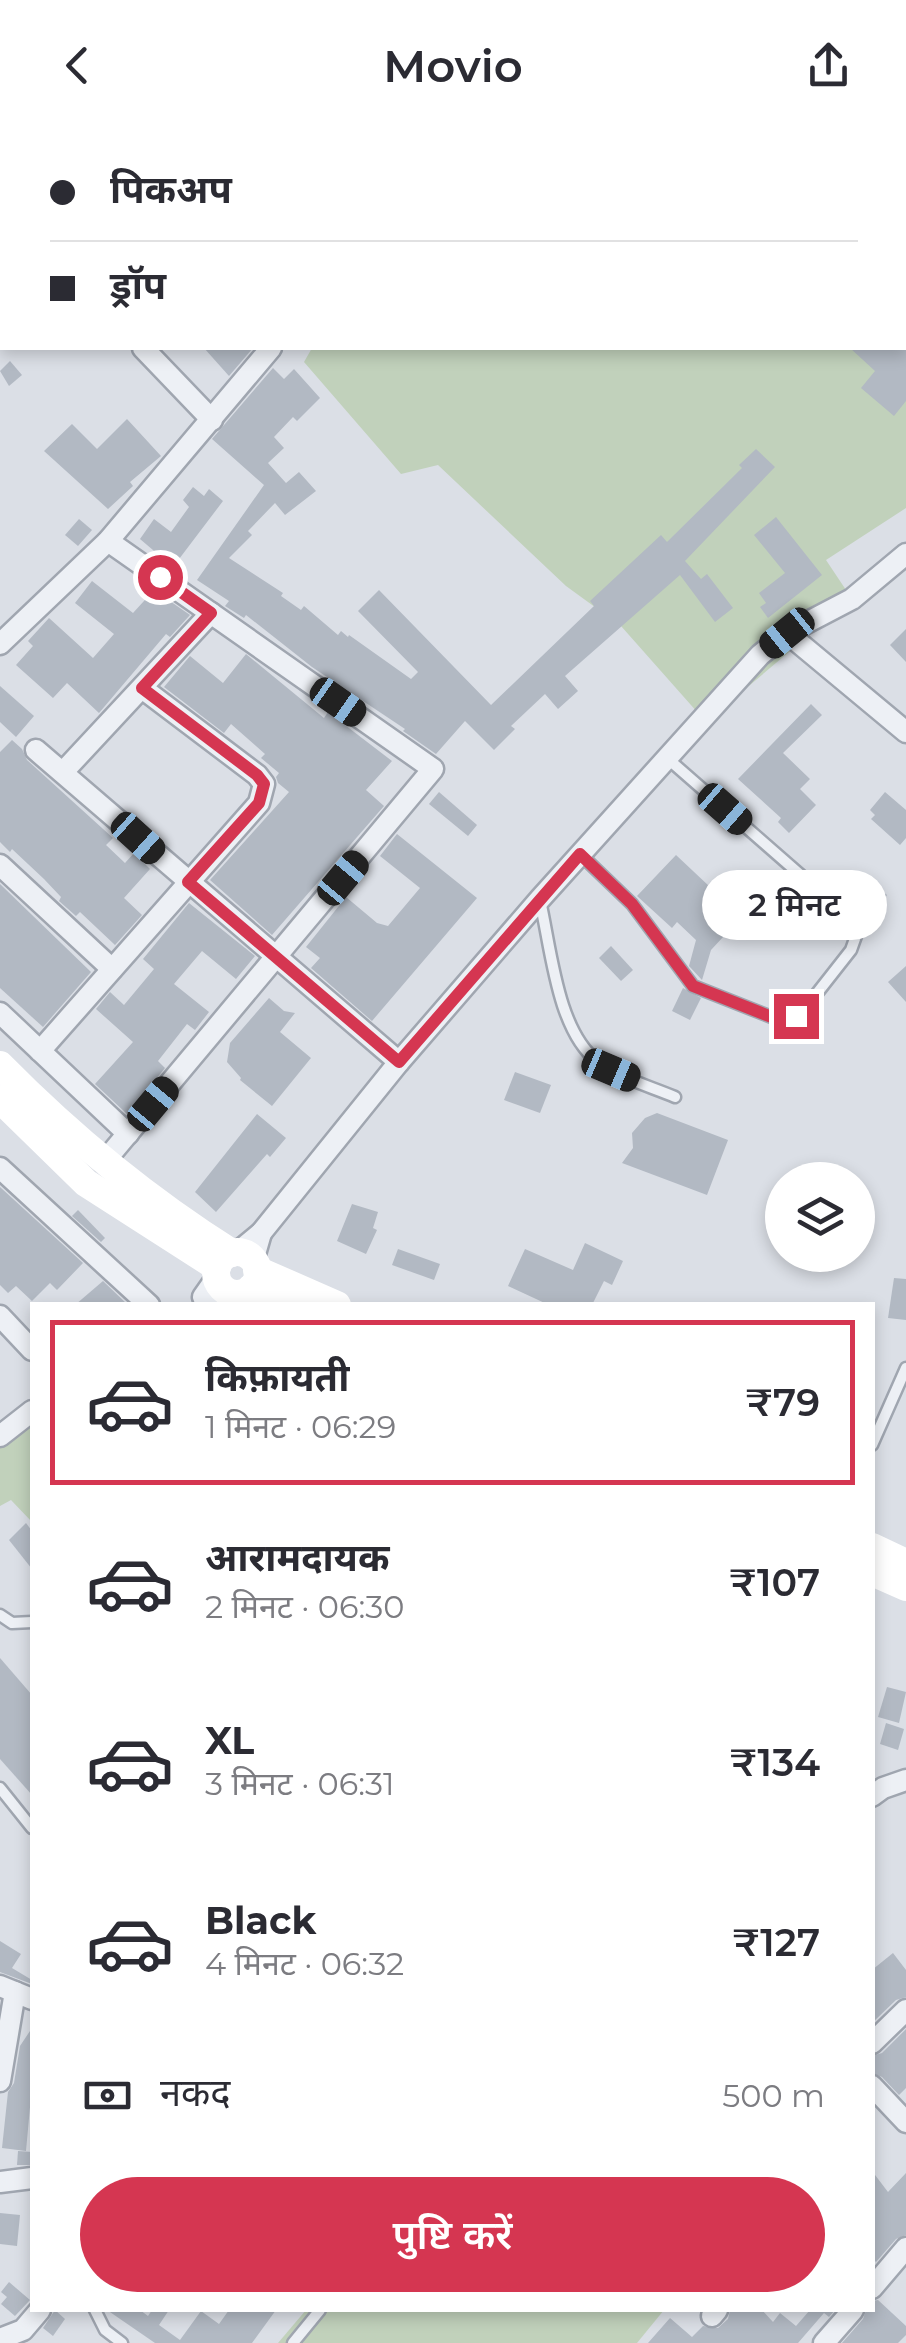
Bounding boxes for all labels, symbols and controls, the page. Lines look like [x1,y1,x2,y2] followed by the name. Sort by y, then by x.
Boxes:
[50,38,105,93] icon: back
[383,38,523,93] text: Movio
[801,38,856,93] icon: share
[110,166,232,213] text: पिकअप
[110,262,166,309] text: ड्रॉप
[138,555,183,600] route start
[754,602,820,664] car
[305,673,371,731] car
[693,778,757,840] car
[106,807,170,869] car
[312,845,374,911] car
[704,871,888,941] callout: 2 मिनट
[748,885,841,924] text: 2 मिनट
[774,994,819,1039] route end
[578,1044,644,1096] car
[122,1071,184,1137] car
[765,1162,875,1272] map controls
[765,1162,875,1272] button: layers
[205,1354,349,1401] text: किफ़ायती
[85,1358,175,1448] icon: car
[745,1379,820,1426] text: ₹79
[205,1407,396,1446] text: 1 मिनट · 06:29
[205,1534,389,1581] text: आरामदायक
[85,1538,175,1628] icon: car
[729,1559,820,1606] text: ₹107
[205,1587,404,1626] text: 2 मिनट · 06:30
[205,1717,254,1764] text: XL
[85,1718,175,1808] icon: car
[730,1739,820,1786] text: ₹134
[205,1764,395,1803] text: 3 मिनट · 06:31
[205,1897,316,1944] text: Black
[85,1898,175,1988] icon: car
[733,1919,820,1966] text: ₹127
[205,1944,404,1983] text: 4 मिनट · 06:32
[80,2068,135,2123] icon: cash
[160,2069,230,2116] text: नकद
[722,2076,825,2115] text: 500 m
[80,2177,825,2292] button: पुष्टि करें

